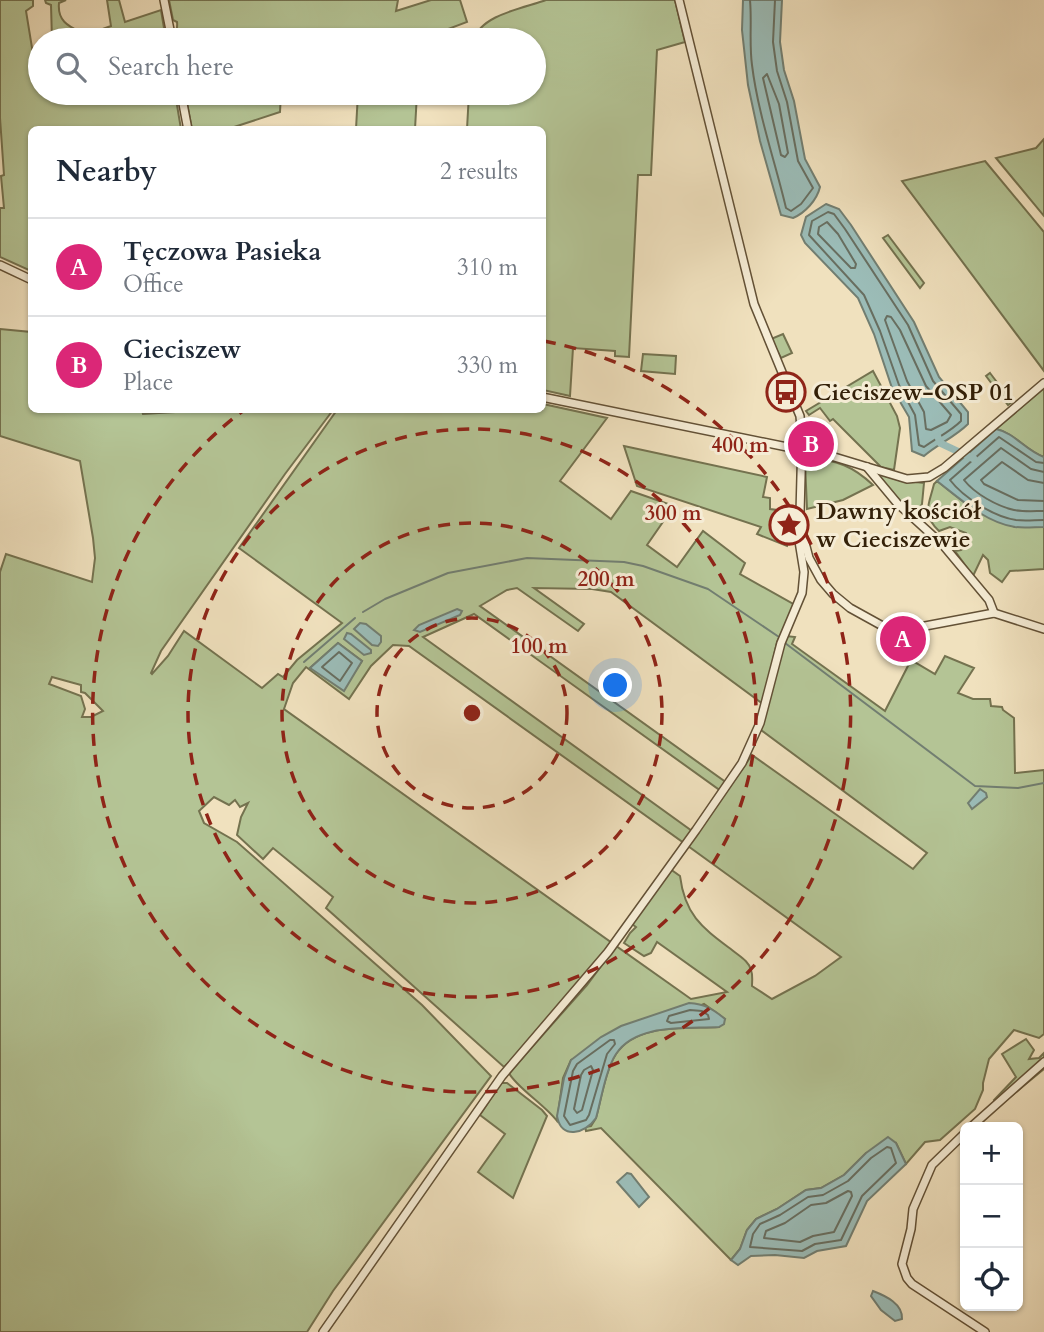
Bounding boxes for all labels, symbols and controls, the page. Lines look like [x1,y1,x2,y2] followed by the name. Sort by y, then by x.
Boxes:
[28,28,546,105] search box
[52,48,90,86] icon: search
[108,49,234,84] text: Search here
[56,151,157,192] text: Nearby
[440,156,518,187] text: 2 results
[123,234,321,269] text: Tęczowa Pasieka
[70,252,88,283] text: A
[457,252,518,283] text: 310 m
[123,269,184,300] text: Office
[123,332,242,367] text: Cieciszew
[71,350,87,381] text: B
[457,350,518,381] text: 330 m
[123,367,173,398] text: Place
[765,371,807,413] bus stop icon: Cieciszew-OSP 01
[813,376,1014,409] place label: Cieciszew-OSP 01
[788,418,834,470] pin: B
[711,431,769,460] text: 400 m
[816,495,982,556] place label: Dawny kościół w Cieciszewie
[644,499,702,528] text: 300 m
[768,504,810,546] place icon: Dawny kościół w Cieciszewie
[577,565,635,594] text: 200 m
[880,613,926,665] pin: A
[510,632,568,661] text: 100 m
[598,668,632,702] your location
[460,701,484,725] centre of rings
[960,1122,1023,1311] map controls
[960,1122,1023,1185] button: +
[960,1185,1023,1248] button: −
[960,1248,1023,1311] button: locate

